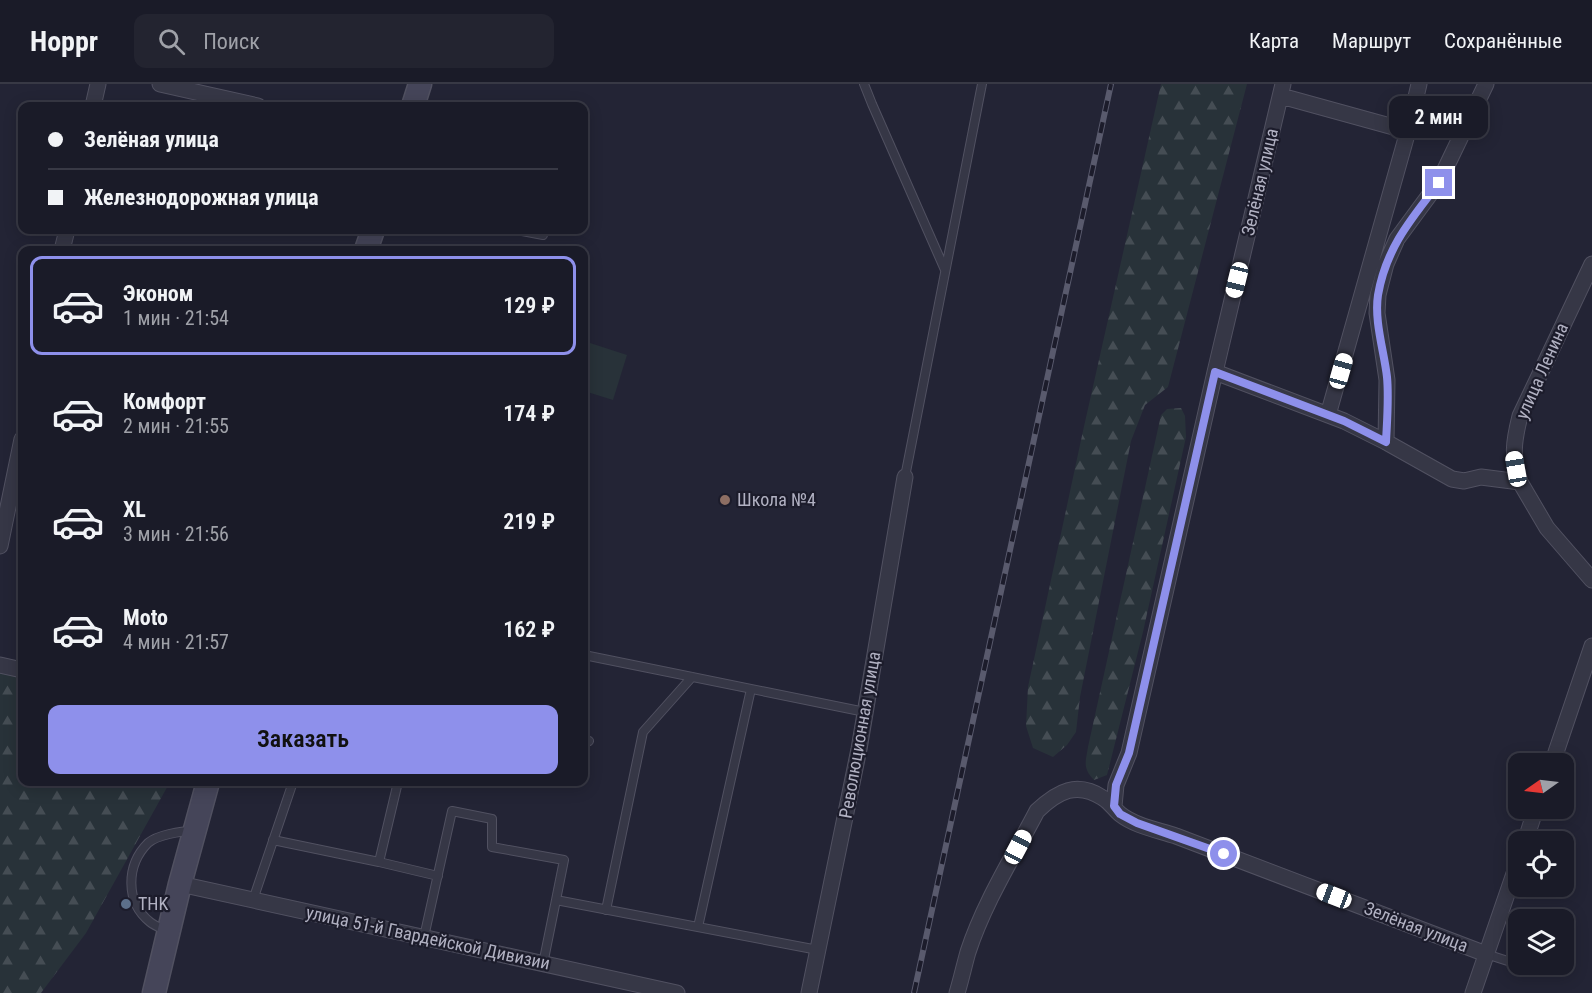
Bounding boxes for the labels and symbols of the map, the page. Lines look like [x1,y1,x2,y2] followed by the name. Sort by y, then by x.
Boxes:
[1390,96,1488,138] callout: 2 мин
[1237,126,1282,238] street label: Зелёная улица
[1425,169,1452,196] route end
[1224,260,1250,300] car
[1511,319,1572,422] street label: улица Ленина
[1327,351,1355,391] car
[1504,450,1528,488] car
[737,489,816,510] place label: Школа №4
[718,493,732,507] marker: Школа №4
[834,650,885,820] street label: Революционная улица
[1508,753,1574,819] north arrow
[1002,827,1034,867] car
[1210,840,1237,867] route start
[1314,881,1354,911] car
[138,893,169,914] place label: THK
[119,897,133,911] marker: THK
[1361,897,1471,956] street label: Зелёная улица
[304,901,552,974] street label: улица 51-й Гвардейской Дивизии

